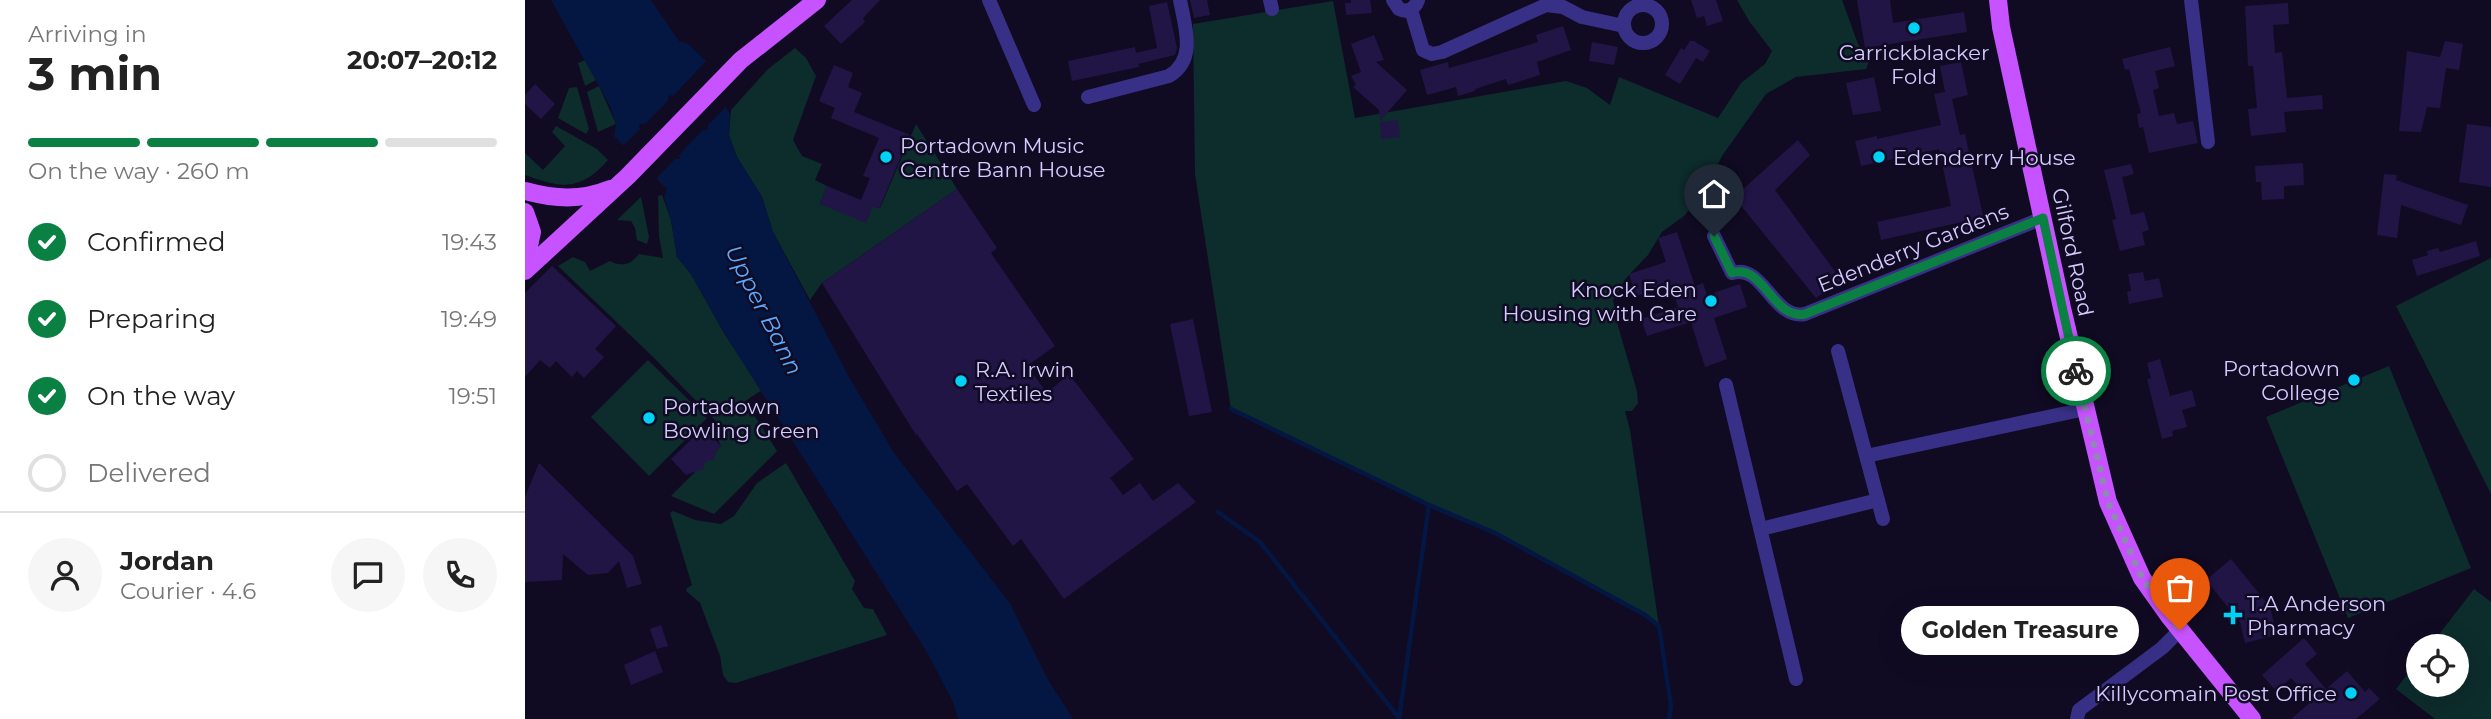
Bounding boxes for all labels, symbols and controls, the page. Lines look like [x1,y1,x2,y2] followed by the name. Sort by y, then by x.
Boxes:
[28,20,147,48] text: Arriving in
[1906,20,1922,36] marker: Carrickblacker Fold
[1839,40,1989,89] place label: Carrickblacker Fold
[347,44,497,76] text: 20:07–20:12
[28,45,162,102] text: 3 min
[900,133,1106,182] place label: Portadown Music Centre Bann House
[1893,145,2076,170] place label: Edenderry House
[878,149,894,165] marker: Portadown Music Centre Bann House
[1871,149,1887,165] marker: Edenderry House
[28,157,250,185] text: On the way · 260 m
[1684,164,1744,236] pin
[1695,175,1733,213] icon: home
[2047,186,2099,318] street label: Gilford Road
[1814,198,2012,298] street label: Edenderry Gardens
[28,223,66,261] icon: check
[87,226,226,258] text: Confirmed
[442,228,497,256] text: 19:43
[719,240,809,380] water label: Upper Bann
[1503,277,1697,326] place label: Knock Eden Housing with Care
[1703,293,1719,309] marker: Knock Eden Housing with Care
[28,300,66,338] icon: check
[87,303,216,335] text: Preparing
[441,305,497,333] text: 19:49
[2041,336,2111,406] courier
[2057,352,2095,390] icon: bike
[2223,356,2340,405] place label: Portadown College
[975,357,1074,406] place label: R.A. Irwin Textiles
[2346,372,2362,388] marker: Portadown College
[953,373,969,389] marker: R.A. Irwin Textiles
[28,377,66,415] icon: check
[87,380,235,412] text: On the way
[448,382,497,410] text: 19:51
[663,394,819,443] place label: Portadown Bowling Green
[641,410,657,426] marker: Portadown Bowling Green
[87,457,211,489] text: Delivered
[28,538,102,612] button: person
[331,538,405,612] button: chat
[423,538,497,612] button: phone
[120,545,214,577] text: Jordan
[2150,558,2210,630] pin
[2161,569,2199,607] icon: bag
[120,577,256,605] text: Courier · 4.6
[2247,591,2386,640] place label: T.A Anderson Pharmacy
[1900,606,2138,654] callout: Golden Treasure
[2225,607,2241,623] marker: T.A Anderson Pharmacy
[1922,616,2118,644] text: Golden Treasure
[2406,634,2469,697] map controls
[2406,634,2469,697] button: locate
[2095,681,2337,706] place label: Killycomain Post Office
[2343,685,2359,701] marker: Killycomain Post Office

